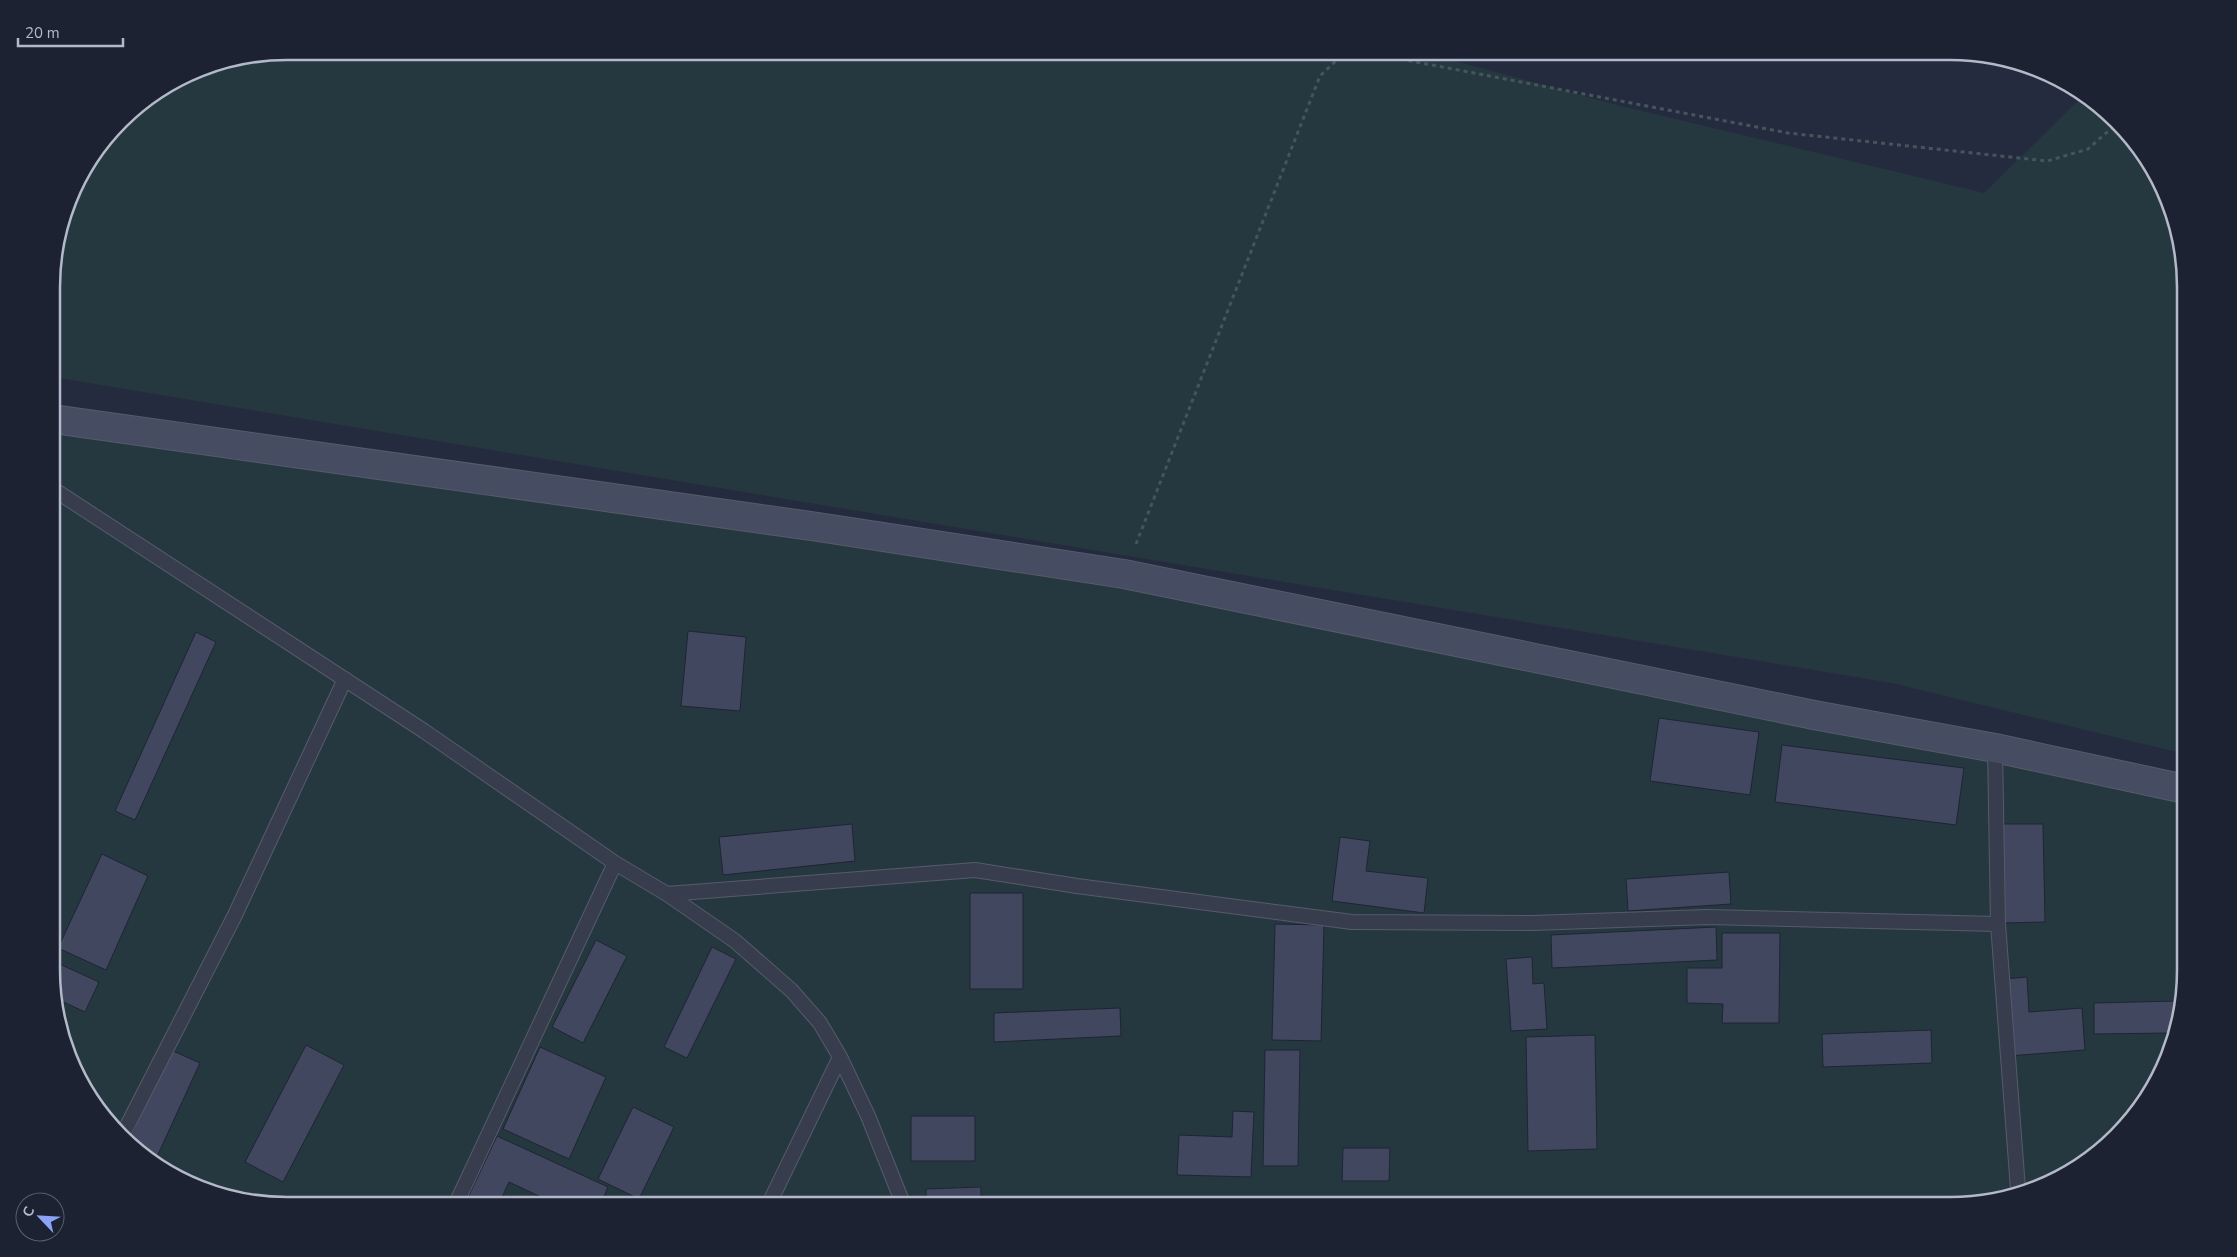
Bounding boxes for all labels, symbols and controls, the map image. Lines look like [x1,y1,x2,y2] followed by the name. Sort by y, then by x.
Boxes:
[18,15,122,47] scale bar
[25,23,60,43] text: 20 m
[15,1192,65,1242] north arrow
[18,1203,39,1220] text: С

